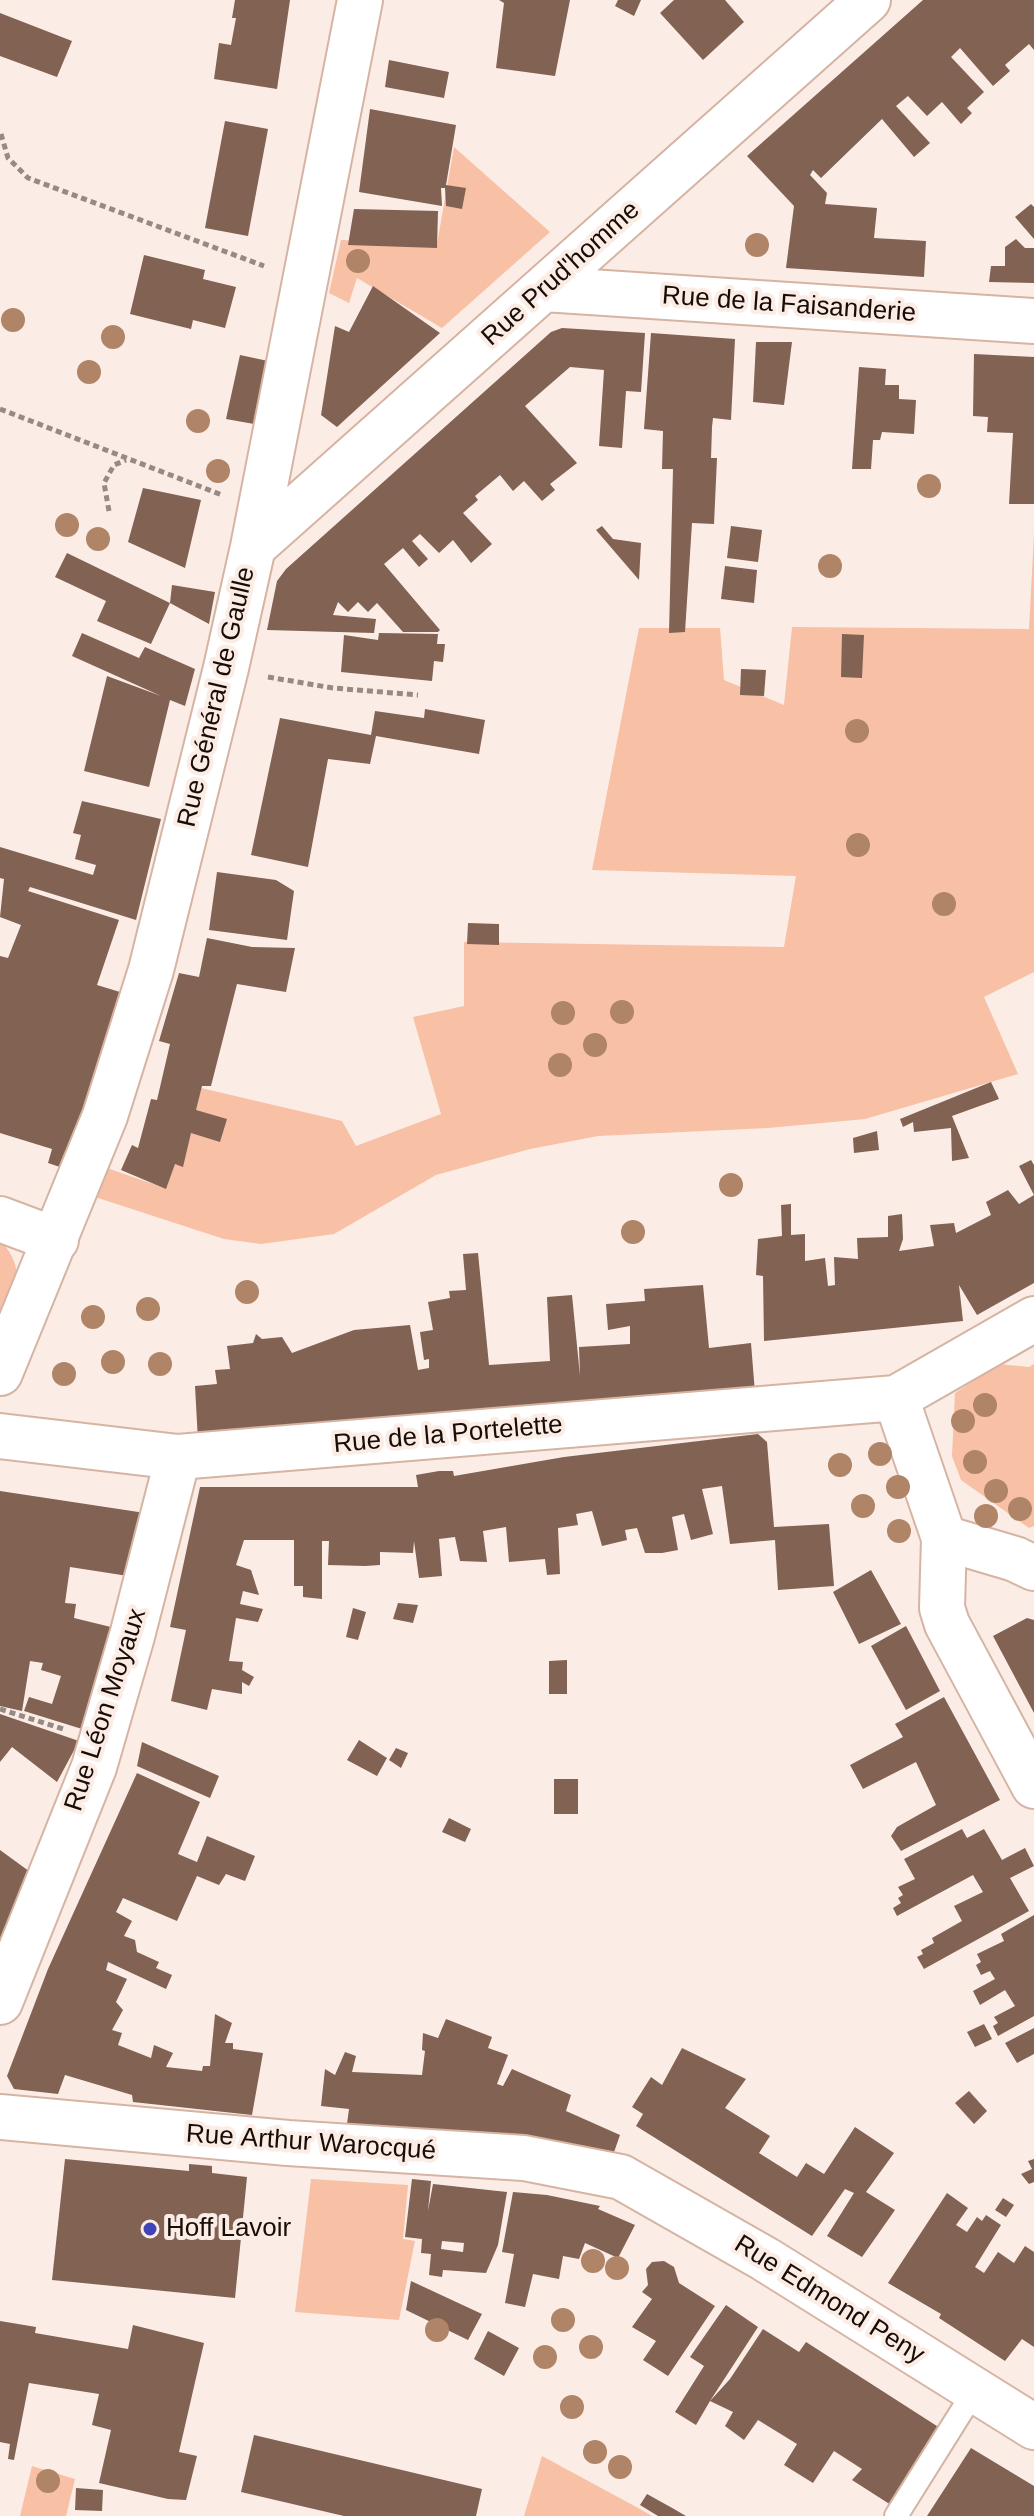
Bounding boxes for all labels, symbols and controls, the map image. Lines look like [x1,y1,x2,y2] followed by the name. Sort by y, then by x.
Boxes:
[476,195,646,353] street label: Rue Prud'homme
[661,281,917,329] street label: Rue de la Faisanderie
[172,564,262,830] street label: Rue Général de Gaulle
[332,1409,564,1461] street label: Rue de la Portelette
[59,1605,153,1815] street label: Rue Léon Moyaux
[185,2119,437,2167] street label: Rue Arthur Warocqué
[166,2213,291,2245] place label: Hoff Lavoir
[141,2220,159,2238] marker: Hoff Lavoir
[728,2229,930,2371] street label: Rue Edmond Peny

